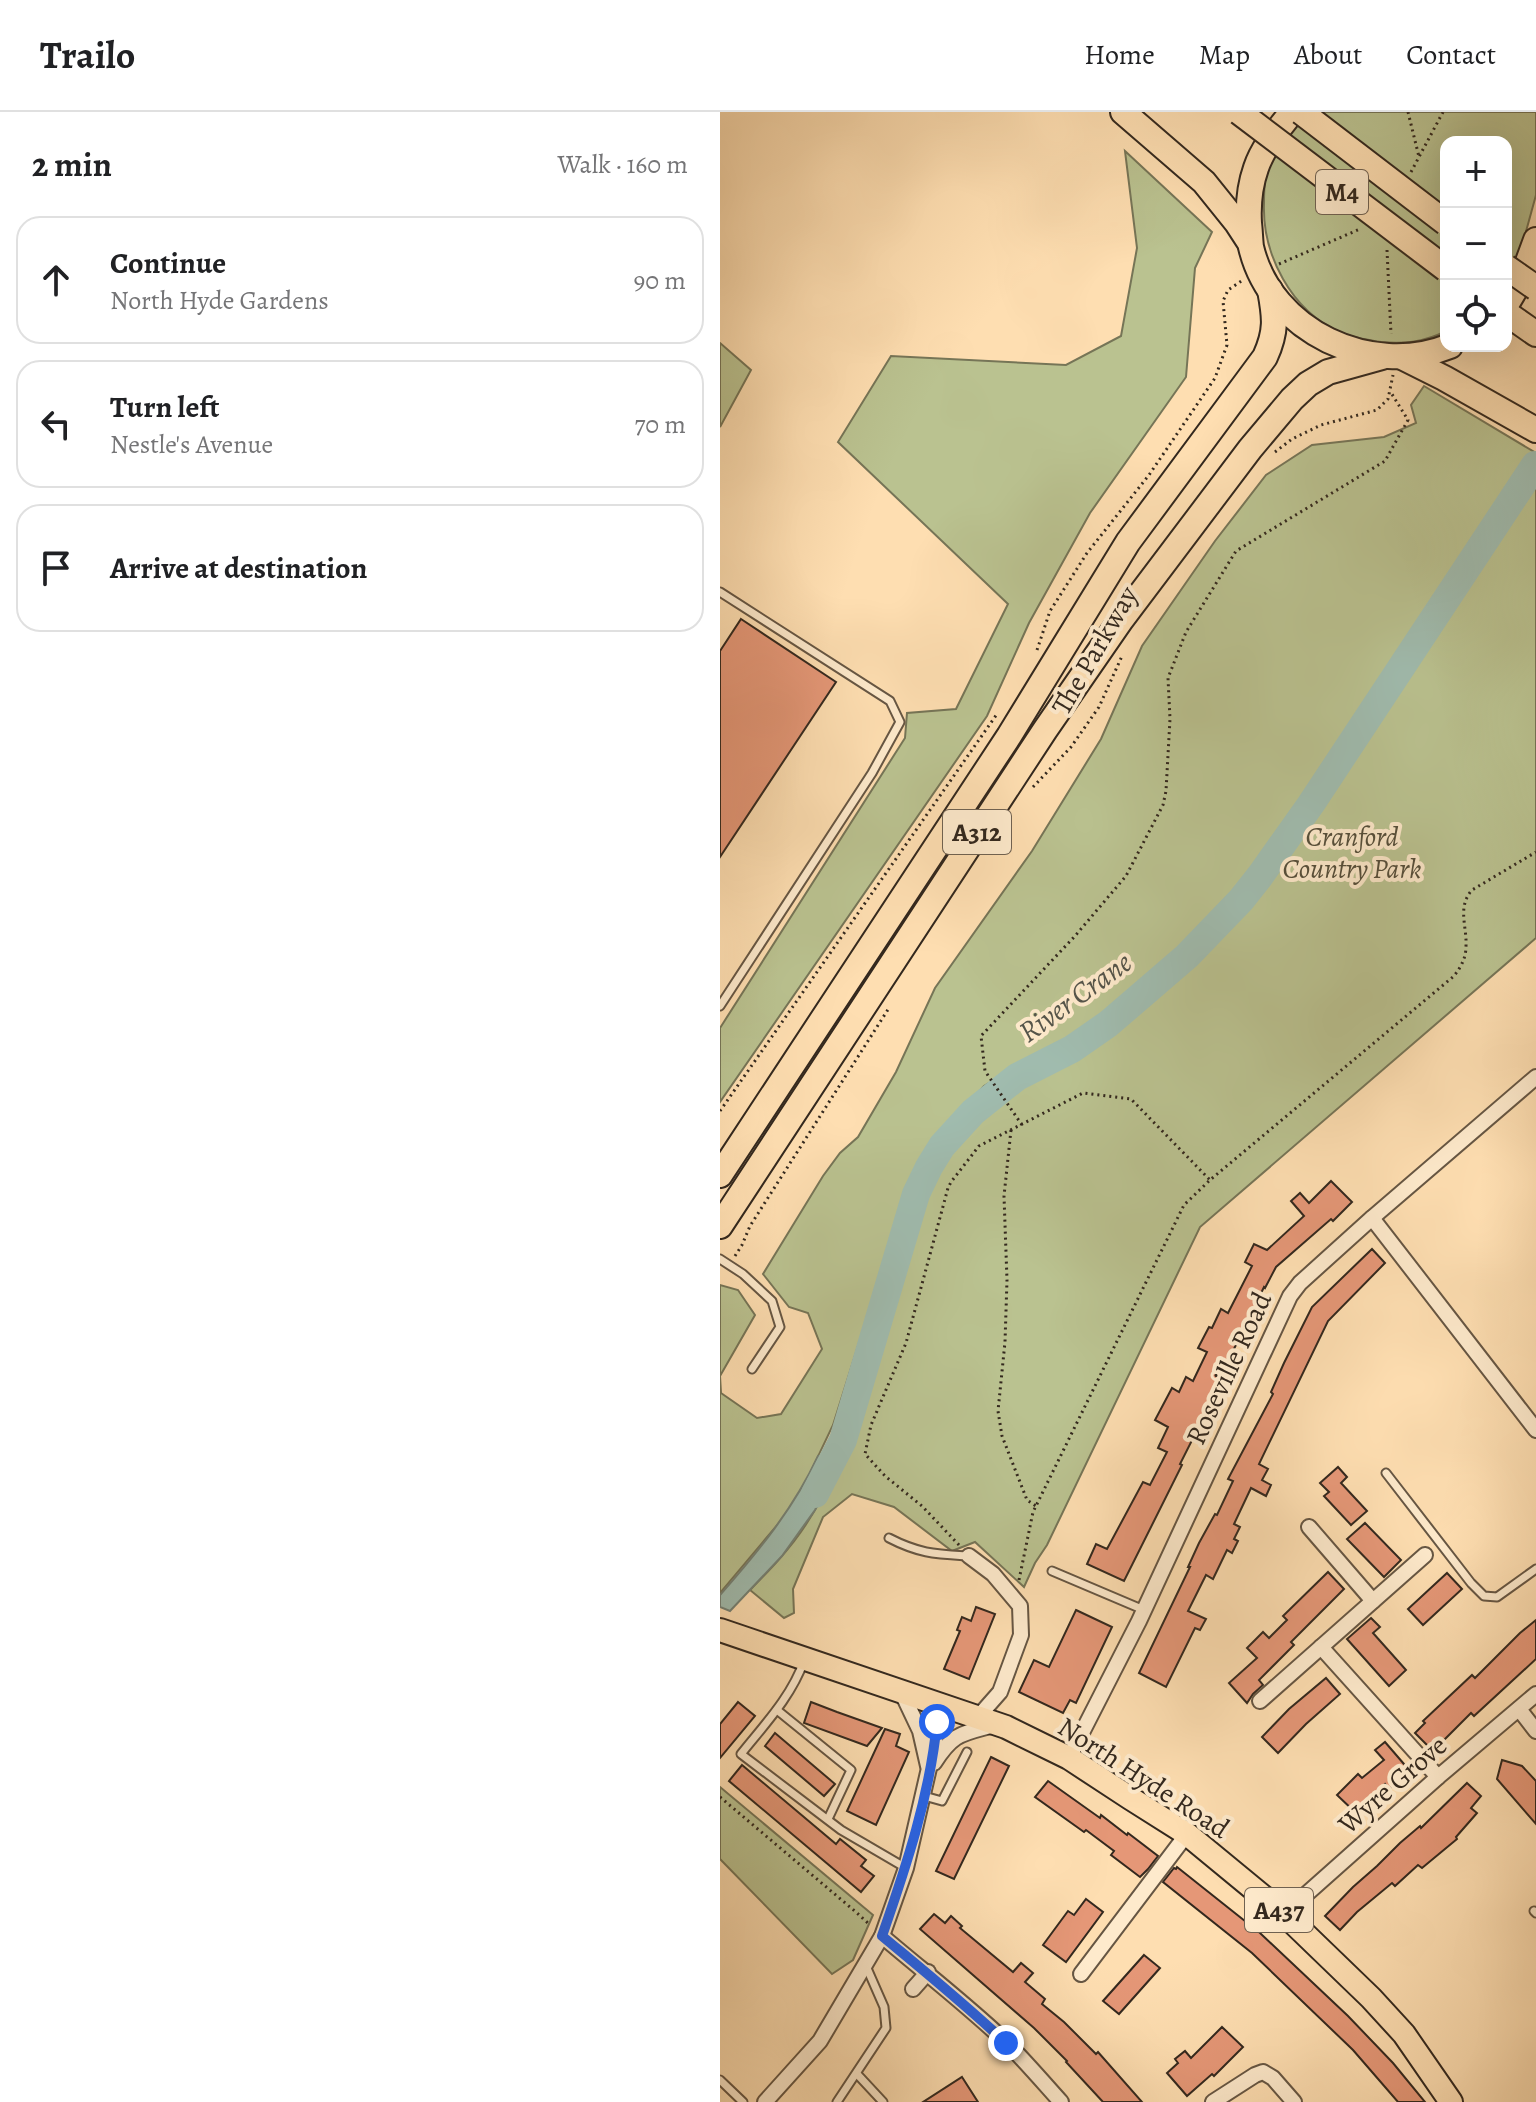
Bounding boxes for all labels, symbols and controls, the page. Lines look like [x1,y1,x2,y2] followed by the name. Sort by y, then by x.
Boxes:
[40,29,135,81] text: Trailo
[1084,36,1155,74] text: Home
[1199,36,1250,74] text: Map
[1294,36,1362,74] text: About
[1406,36,1496,74] text: Contact
[1440,136,1512,352] map controls
[1440,136,1512,208] button: +
[32,141,112,188] text: 2 min
[557,147,688,182] text: Walk · 160 m
[1316,170,1368,214] road number: M4
[1440,208,1512,280] button: −
[110,243,226,283] text: Continue
[34,258,78,302] icon: ahead
[634,263,686,298] text: 90 m
[1440,280,1512,352] button: locate
[110,283,329,318] text: North Hyde Gardens
[110,387,219,427] text: Turn left
[34,402,78,446] icon: left
[634,407,686,442] text: 70 m
[110,427,273,462] text: Nestle's Avenue
[34,546,78,590] icon: arrive
[110,548,367,588] text: Arrive at destination
[1043,579,1147,722] street label: The Parkway
[943,810,1011,854] road number: A312
[1283,818,1421,888] park label: Cranford Country Park
[1010,942,1140,1052] water label: River Crane
[1177,1285,1281,1451] street label: Roseville Road
[919,1704,955,1740] route start
[1050,1708,1238,1848] street label: North Hyde Road
[1329,1727,1455,1843] street label: Wyre Grove
[1245,1888,1313,1932] road number: A437
[988,2025,1024,2061] route end

